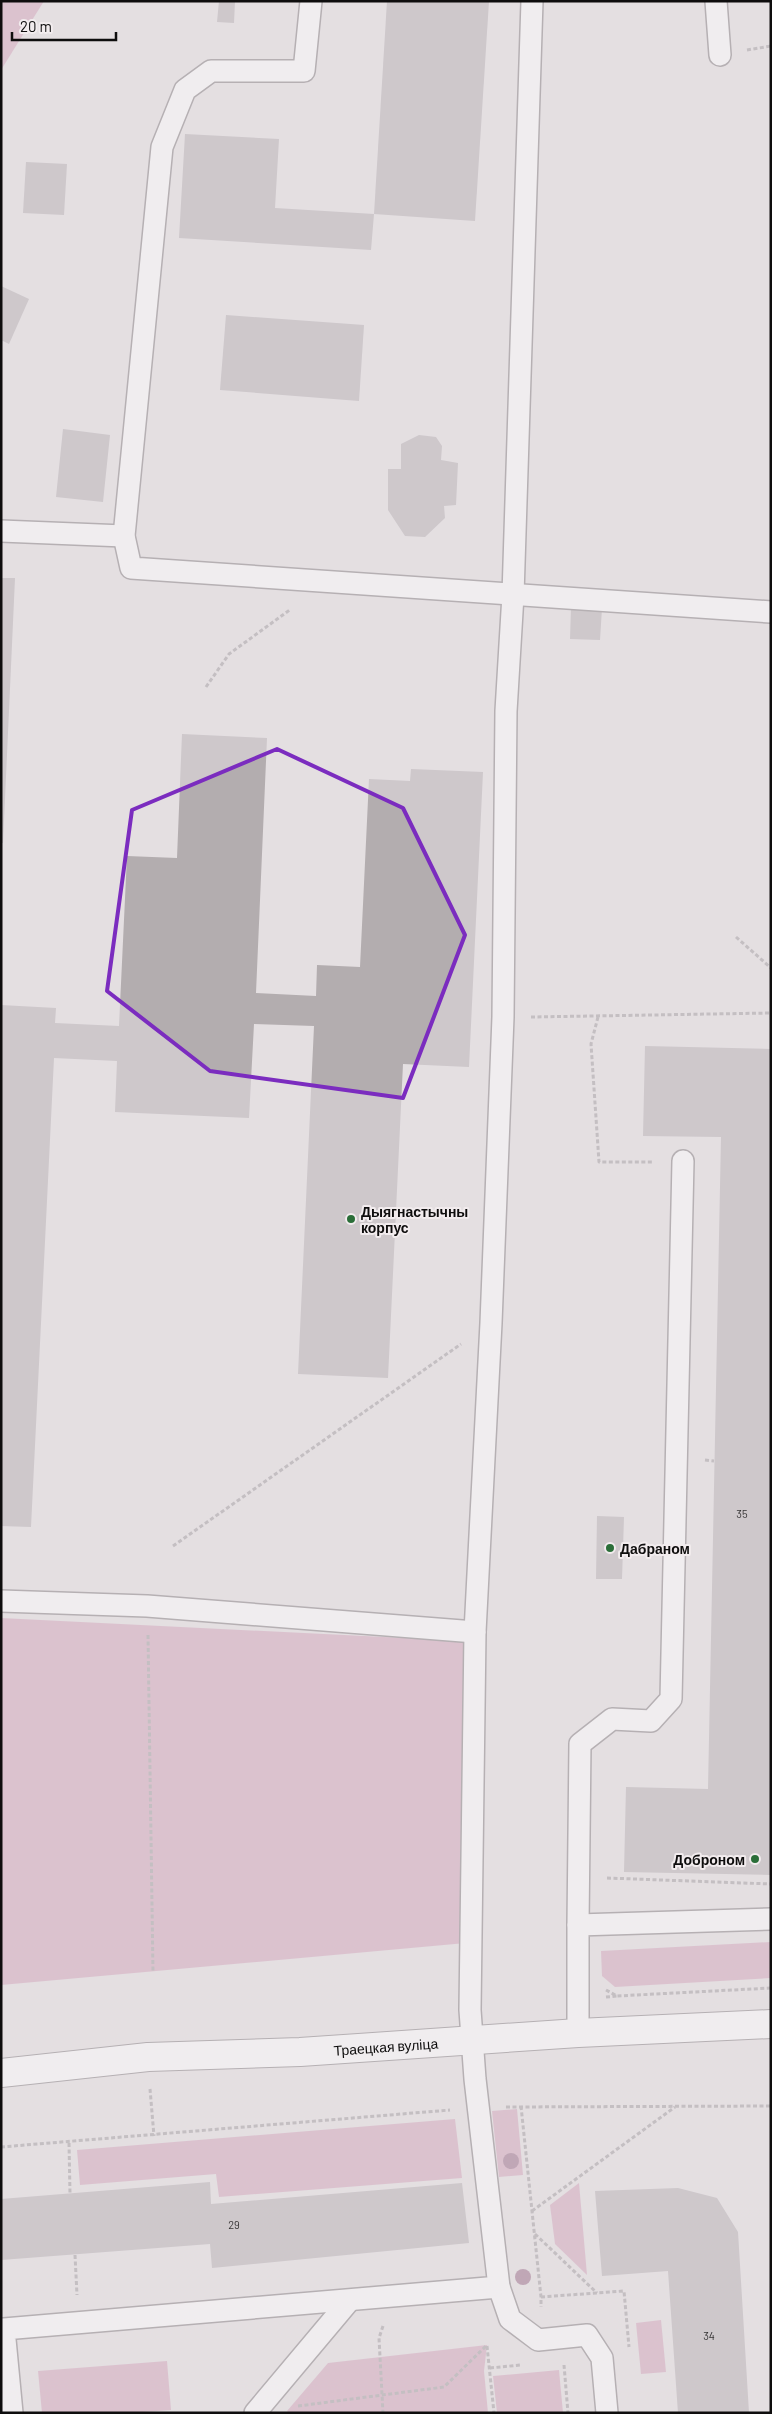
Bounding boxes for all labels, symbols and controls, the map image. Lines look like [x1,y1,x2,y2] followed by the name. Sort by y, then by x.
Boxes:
[12,10,116,42] scale bar
[20,17,52,35] text: 20 m
[361,1203,468,1236] place label: Дыягнастычны корпус
[345,1213,357,1225] marker: Дыягнастычны корпус
[736,1507,748,1520] house number: 35
[620,1540,690,1557] place label: Дабраном
[604,1542,616,1554] marker: Дабраном
[673,1851,745,1868] place label: Доброном
[749,1853,761,1865] marker: Доброном
[333,2034,439,2058] street label: Траецкая вуліца
[228,2218,240,2231] house number: 29
[703,2329,715,2342] house number: 34

